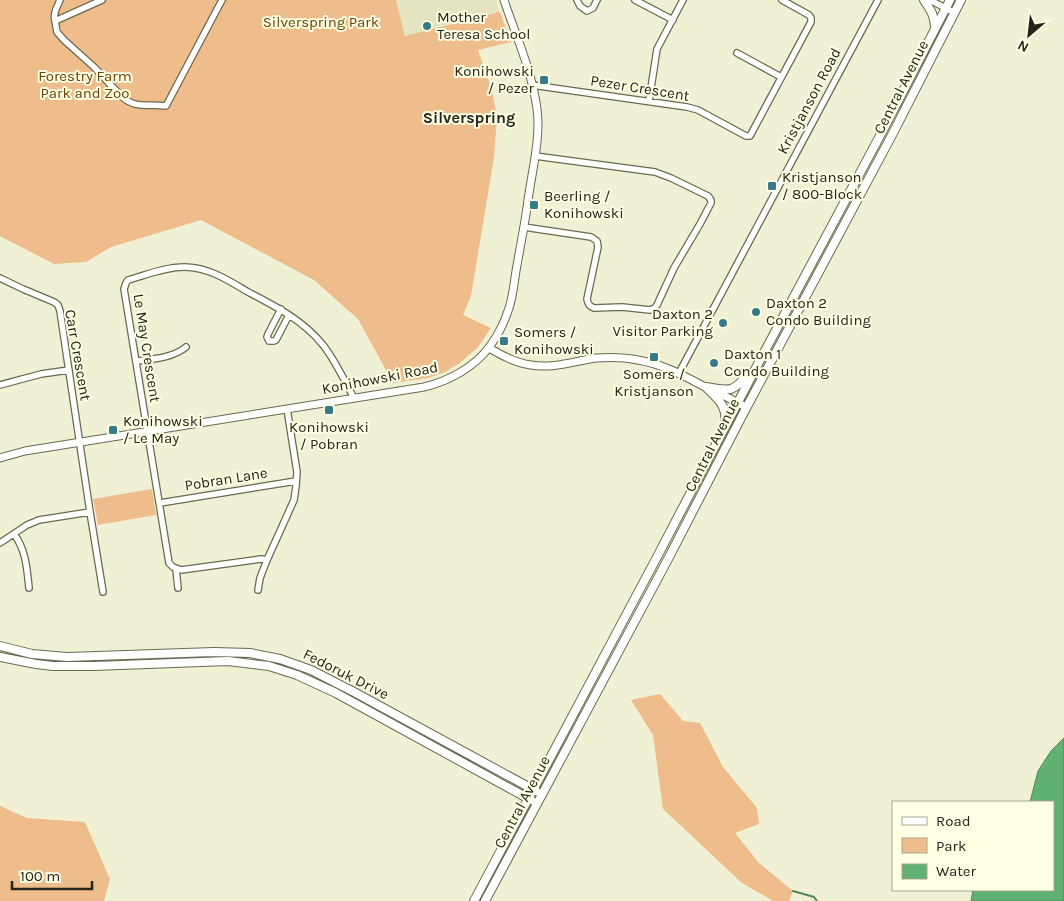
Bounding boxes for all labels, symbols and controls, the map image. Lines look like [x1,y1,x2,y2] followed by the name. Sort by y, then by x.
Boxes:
[437,8,530,43] place label: Mother Teresa School
[1004,10,1054,60] north arrow
[263,13,379,31] park label: Silverspring Park
[421,20,433,32] marker: Mother Teresa School
[1015,36,1032,56] text: N
[870,37,932,137] street label: Central Avenue
[773,45,845,157] street label: Kristjanson Road
[454,62,535,97] place label: Konihowski / Pezer
[38,67,132,102] park label: Forestry Farm Park and Zoo
[589,71,691,105] street label: Pezer Crescent
[538,74,550,86] marker: Konihowski / Pezer
[423,108,515,127] district label: Silverspring
[782,168,862,203] place label: Kristjanson / 800-Block
[766,180,778,192] marker: Kristjanson / 800-Block
[544,187,624,222] place label: Beerling / Konihowski
[528,199,540,211] marker: Beerling / Konihowski
[129,292,165,404] street label: Le May Crescent
[766,294,872,329] place label: Daxton 2 Condo Building
[612,305,714,340] place label: Daxton 2 Visitor Parking
[750,306,762,318] marker: Daxton 2 Condo Building
[61,308,95,402] street label: Carr Crescent
[717,317,729,329] marker: Daxton 2 Visitor Parking
[514,323,594,358] place label: Somers / Konihowski
[498,335,510,347] marker: Somers / Konihowski
[724,345,830,380] place label: Daxton 1 Condo Building
[648,351,660,363] marker: Somers / Kristjanson
[708,357,720,369] marker: Daxton 1 Condo Building
[320,358,440,398] street label: Konihowski Road
[614,365,694,400] place label: Somers / Kristjanson
[681,395,743,495] street label: Central Avenue
[323,404,335,416] marker: Konihowski / Pobran
[123,412,203,447] place label: Konihowski / Le May
[289,418,369,453] place label: Konihowski / Pobran
[107,424,119,436] marker: Konihowski / Le May
[183,464,269,494] street label: Pobran Lane
[300,645,392,703] street label: Fedoruk Drive
[490,753,554,851] street label: Central Avenue
[892,801,1054,891] legend
[936,812,971,830] text: Road
[936,837,966,855] text: Park
[12,858,92,890] scale bar
[936,862,977,880] text: Water
[20,867,60,885] text: 100 m

